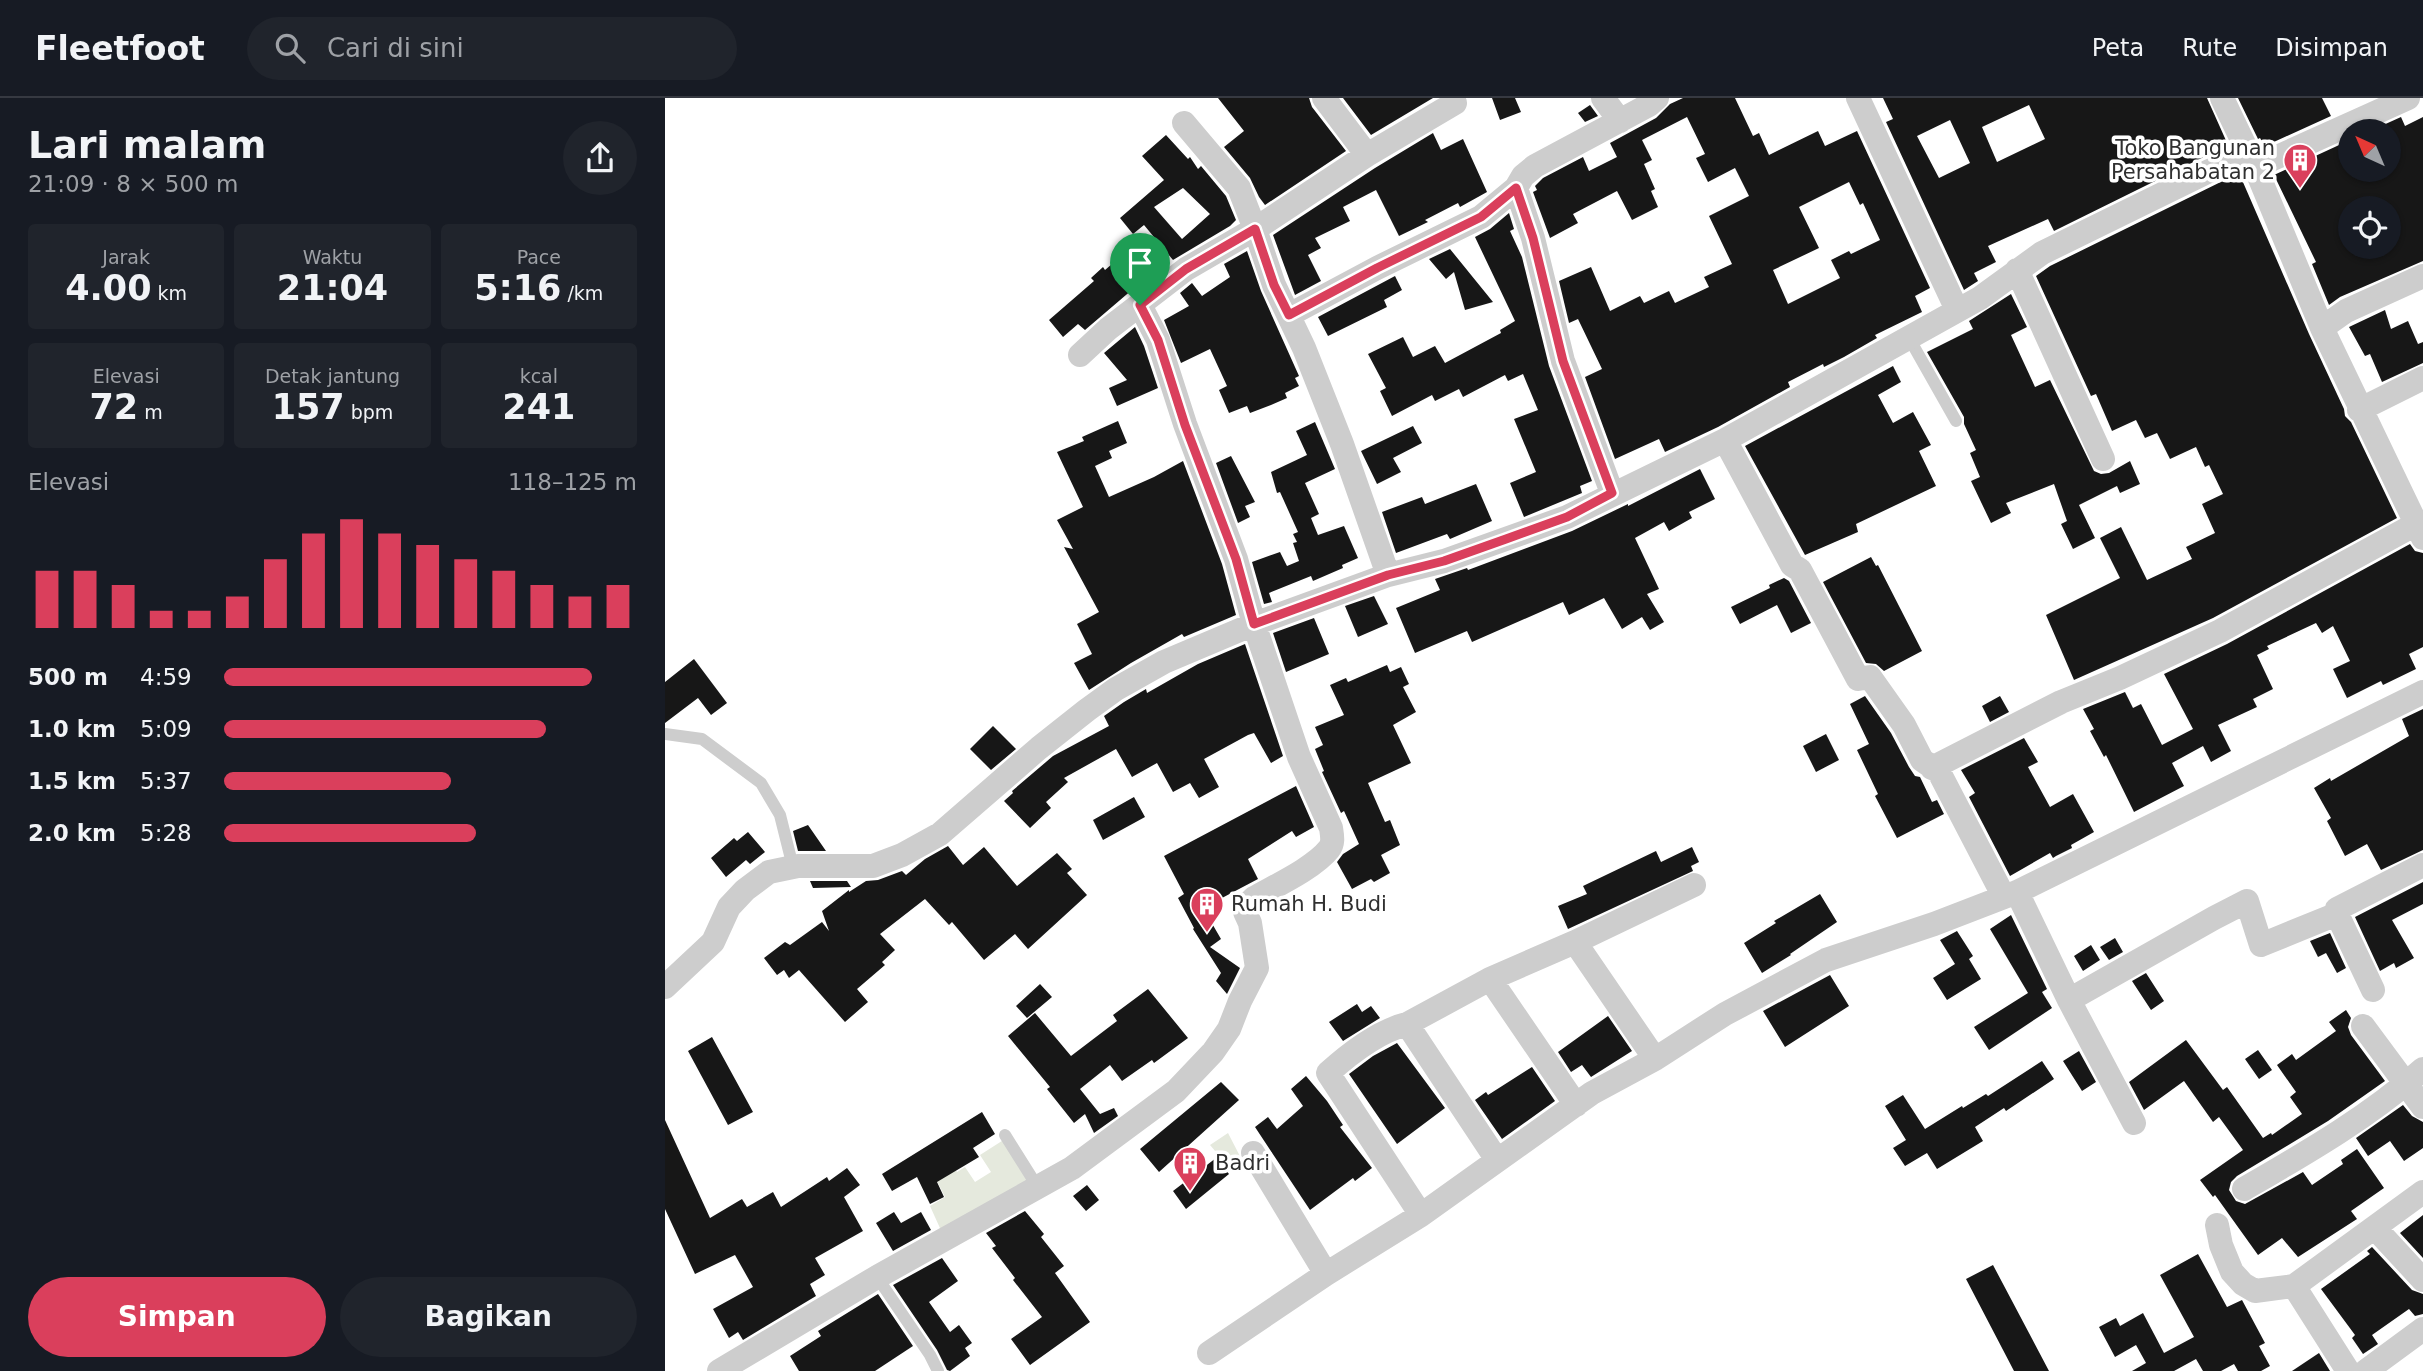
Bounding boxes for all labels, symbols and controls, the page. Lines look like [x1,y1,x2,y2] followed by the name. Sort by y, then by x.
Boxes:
[247,17,737,80] search box
[35,29,205,68] text: Fleetfoot
[271,29,309,67] icon: search
[327,33,464,63] text: Cari di sini
[2092,34,2144,62] text: Peta
[2182,34,2237,62] text: Rute
[2275,34,2388,62] text: Disimpan
[2338,119,2401,182] north arrow
[2338,119,2401,259] map controls
[563,121,637,195] button: share
[28,123,266,167] text: Lari malam
[2111,136,2275,184] place label: Toko Bangunan Persahabatan 2
[2281,141,2319,190] building icon: Toko Bangunan Persahabatan 2
[28,171,238,197] text: 21:09 · 8 × 500 m
[2338,196,2401,259] button: locate
[1110,233,1170,305] pin
[1121,244,1159,282] icon: arrive
[102,246,150,268] text: Jarak
[303,246,362,268] text: Waktu
[517,246,561,268] text: Pace
[65,268,152,308] text: 4.00
[277,268,388,308] text: 21:04
[474,268,561,308] text: 5:16
[152,282,187,304] text: km
[561,282,603,304] text: /km
[93,365,160,387] text: Elevasi
[265,365,400,387] text: Detak jantung
[520,365,558,387] text: kcal
[90,387,138,427] text: 72
[272,387,345,427] text: 157
[502,387,575,427] text: 241
[138,401,163,423] text: m
[345,401,393,423] text: bpm
[28,469,109,495] text: Elevasi
[508,469,637,495] text: 118–125 m
[28,664,108,690] text: 500 m
[140,664,192,690] text: 4:59
[28,716,116,742] text: 1.0 km
[140,716,192,742] text: 5:09
[28,768,116,794] text: 1.5 km
[140,768,192,794] text: 5:37
[28,820,116,846] text: 2.0 km
[140,820,192,846] text: 5:28
[1188,885,1226,934] building icon: Rumah H. Budi
[1231,892,1387,916] place label: Rumah H. Budi
[1171,1144,1209,1193] building icon: Badri
[1215,1151,1270,1175] place label: Badri
[28,1277,326,1357] button: Simpan
[340,1277,637,1357] button: Bagikan

